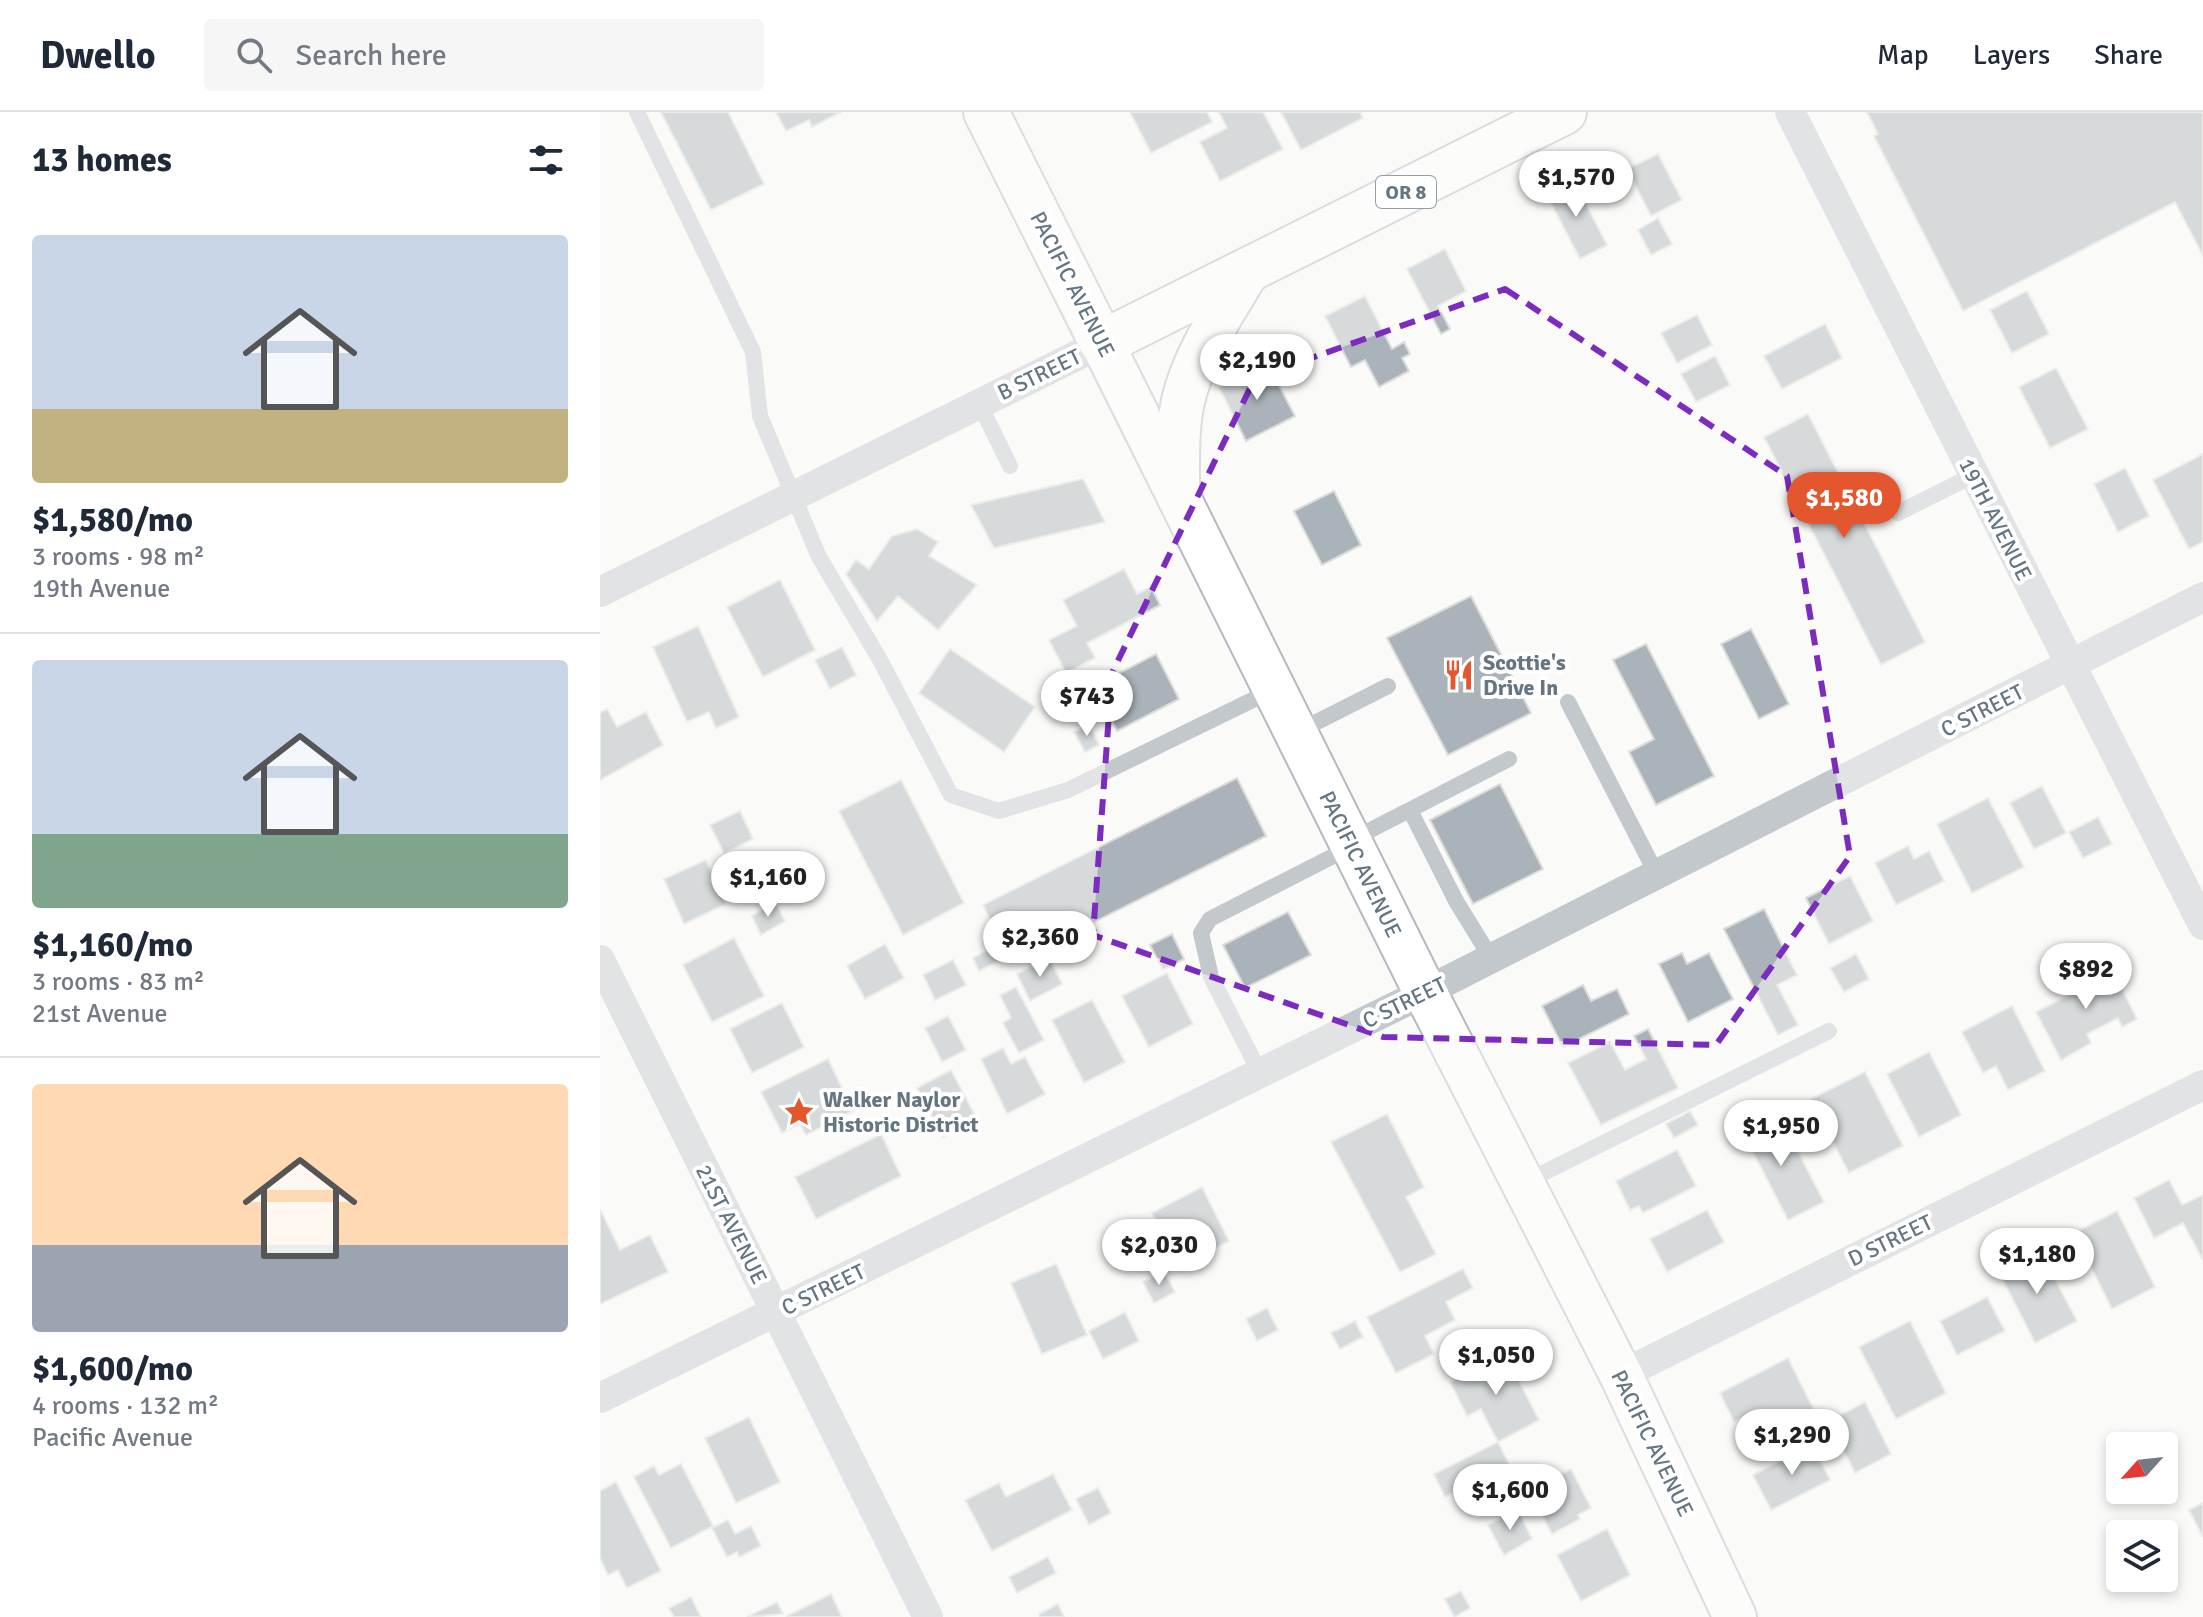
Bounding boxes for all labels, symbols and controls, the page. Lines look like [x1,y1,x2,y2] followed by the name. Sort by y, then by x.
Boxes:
[204,19,764,91] search box
[40,32,156,79] text: Dwello
[232,33,276,77] icon: search
[296,37,447,74] text: Search here
[1877,38,1929,72] text: Map
[1973,38,2050,72] text: Layers
[2094,38,2163,72] text: Share
[524,138,568,182] icon: filters
[32,139,172,181] text: 13 homes
[1511,151,1641,219] pin: $1,570
[1537,161,1615,193] text: $1,570
[1376,176,1436,208] road number: OR 8
[1024,207,1121,361] street label: PACIFIC AVENUE
[228,287,372,431] icon: home
[1192,334,1322,402] pin: $2,190
[993,343,1086,406] street label: B STREET
[1218,344,1296,376] text: $2,190
[1953,453,2038,585] street label: 19TH AVENUE
[1779,472,1909,540] pin: $1,580
[1805,482,1883,514] text: $1,580
[32,499,193,541] text: $1,580/mo
[32,541,205,573] text: 3 rooms · 98 m²
[32,573,170,605] text: 19th Avenue
[1483,649,1566,701] place label: Scottie's Drive In
[1442,658,1476,692] restaurant icon: Scottie's Drive In
[1040,670,1134,738] pin: $743
[1936,678,2028,743] street label: C STREET
[1059,680,1115,712] text: $743
[228,712,372,856] icon: home
[1313,787,1408,942] street label: PACIFIC AVENUE
[703,851,833,919] pin: $1,160
[729,861,807,893] text: $1,160
[975,911,1105,979] pin: $2,360
[1001,921,1079,953] text: $2,360
[32,924,193,966] text: $1,160/mo
[2039,943,2133,1011] pin: $892
[2058,953,2114,985] text: $892
[32,966,205,998] text: 3 rooms · 83 m²
[1358,971,1451,1034] street label: C STREET
[32,998,168,1030] text: 21st Avenue
[823,1086,979,1138] place label: Walker Naylor Historic District
[782,1095,816,1129] place icon: Walker Naylor Historic District
[1716,1100,1846,1168] pin: $1,950
[1742,1110,1820,1142] text: $1,950
[228,1136,372,1280] icon: home
[690,1160,773,1289] street label: 21ST AVENUE
[1844,1208,1937,1272] street label: D STREET
[1094,1219,1224,1287] pin: $2,030
[1972,1228,2102,1296] pin: $1,180
[1120,1229,1198,1261] text: $2,030
[1998,1238,2076,1270] text: $1,180
[777,1258,870,1321] street label: C STREET
[1431,1329,1561,1397] pin: $1,050
[1457,1339,1535,1371] text: $1,050
[32,1348,193,1390] text: $1,600/mo
[1605,1366,1700,1521] street label: PACIFIC AVENUE
[32,1390,219,1422] text: 4 rooms · 132 m²
[1727,1409,1857,1477] pin: $1,290
[1753,1419,1831,1451] text: $1,290
[32,1422,193,1454] text: Pacific Avenue
[2106,1432,2178,1504] north arrow
[2106,1432,2178,1592] map controls
[1445,1464,1575,1532] pin: $1,600
[1471,1474,1549,1506] text: $1,600
[2106,1520,2178,1592] button: layers

